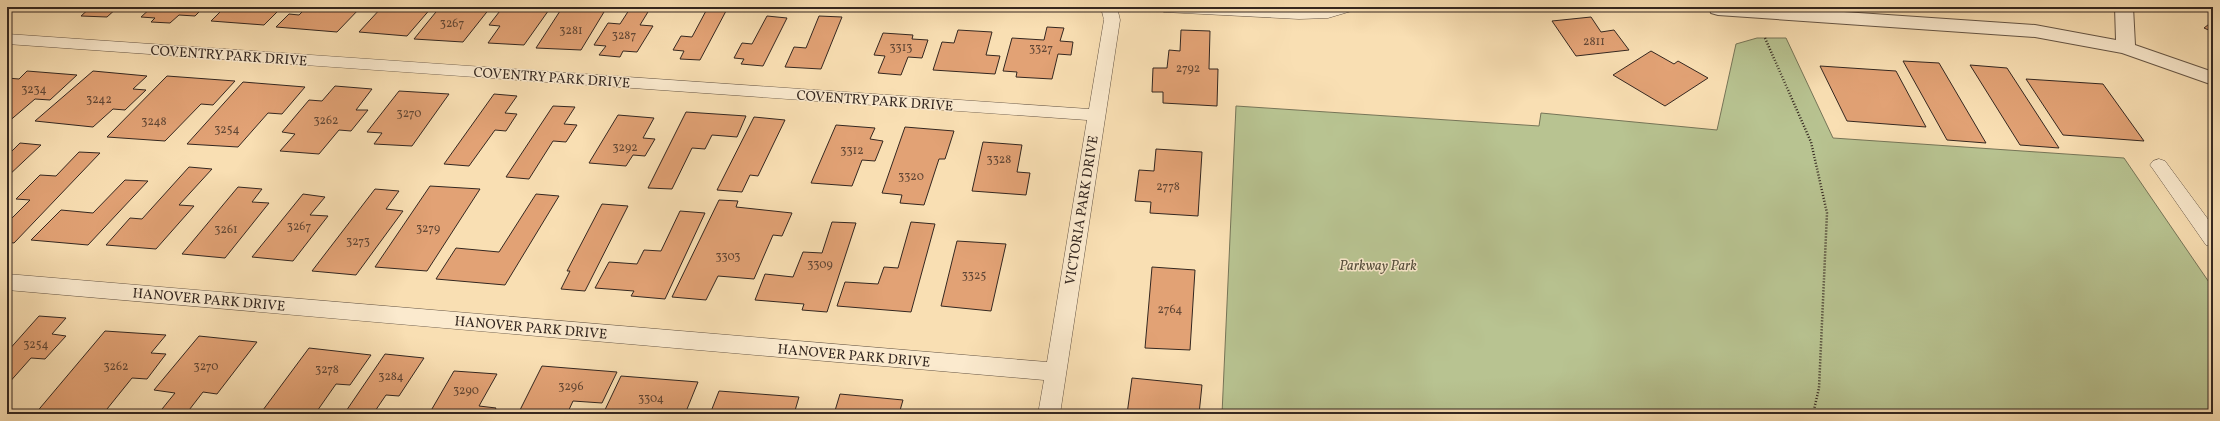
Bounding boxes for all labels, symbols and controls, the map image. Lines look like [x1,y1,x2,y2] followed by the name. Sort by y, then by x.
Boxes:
[440,16,464,32] house number: 3267
[559,23,583,39] house number: 3281
[612,28,636,44] house number: 3287
[1583,34,1605,50] house number: 2811
[889,40,913,56] house number: 3313
[1029,41,1053,57] house number: 3327
[150,42,308,71] street label: COVENTRY PARK DRIVE
[1176,61,1200,77] house number: 2792
[473,64,631,93] street label: COVENTRY PARK DRIVE
[21,82,47,98] house number: 3234
[796,87,954,116] street label: COVENTRY PARK DRIVE
[86,92,112,108] house number: 3242
[397,106,421,122] house number: 3270
[313,113,339,129] house number: 3262
[141,114,167,130] house number: 3248
[214,122,240,138] house number: 3254
[1061,134,1104,286] street label: VICTORIA PARK DRIVE
[612,140,638,156] house number: 3292
[840,143,864,159] house number: 3312
[987,152,1011,168] house number: 3328
[898,169,924,185] house number: 3320
[1156,179,1180,195] house number: 2778
[287,219,311,235] house number: 3267
[416,221,440,237] house number: 3279
[214,222,238,238] house number: 3261
[346,234,370,250] house number: 3273
[715,249,741,265] house number: 3303
[807,257,833,273] house number: 3309
[1339,257,1417,276] park label: Parkway Park
[962,268,986,284] house number: 3325
[132,284,286,317] street label: HANOVER PARK DRIVE
[1158,302,1182,318] house number: 2764
[454,312,608,345] street label: HANOVER PARK DRIVE
[23,337,49,353] house number: 3254
[777,340,931,373] street label: HANOVER PARK DRIVE
[103,359,129,375] house number: 3262
[194,359,218,375] house number: 3270
[315,362,339,378] house number: 3278
[378,369,404,385] house number: 3284
[558,379,584,395] house number: 3296
[453,383,479,399] house number: 3290
[638,391,664,407] house number: 3304

